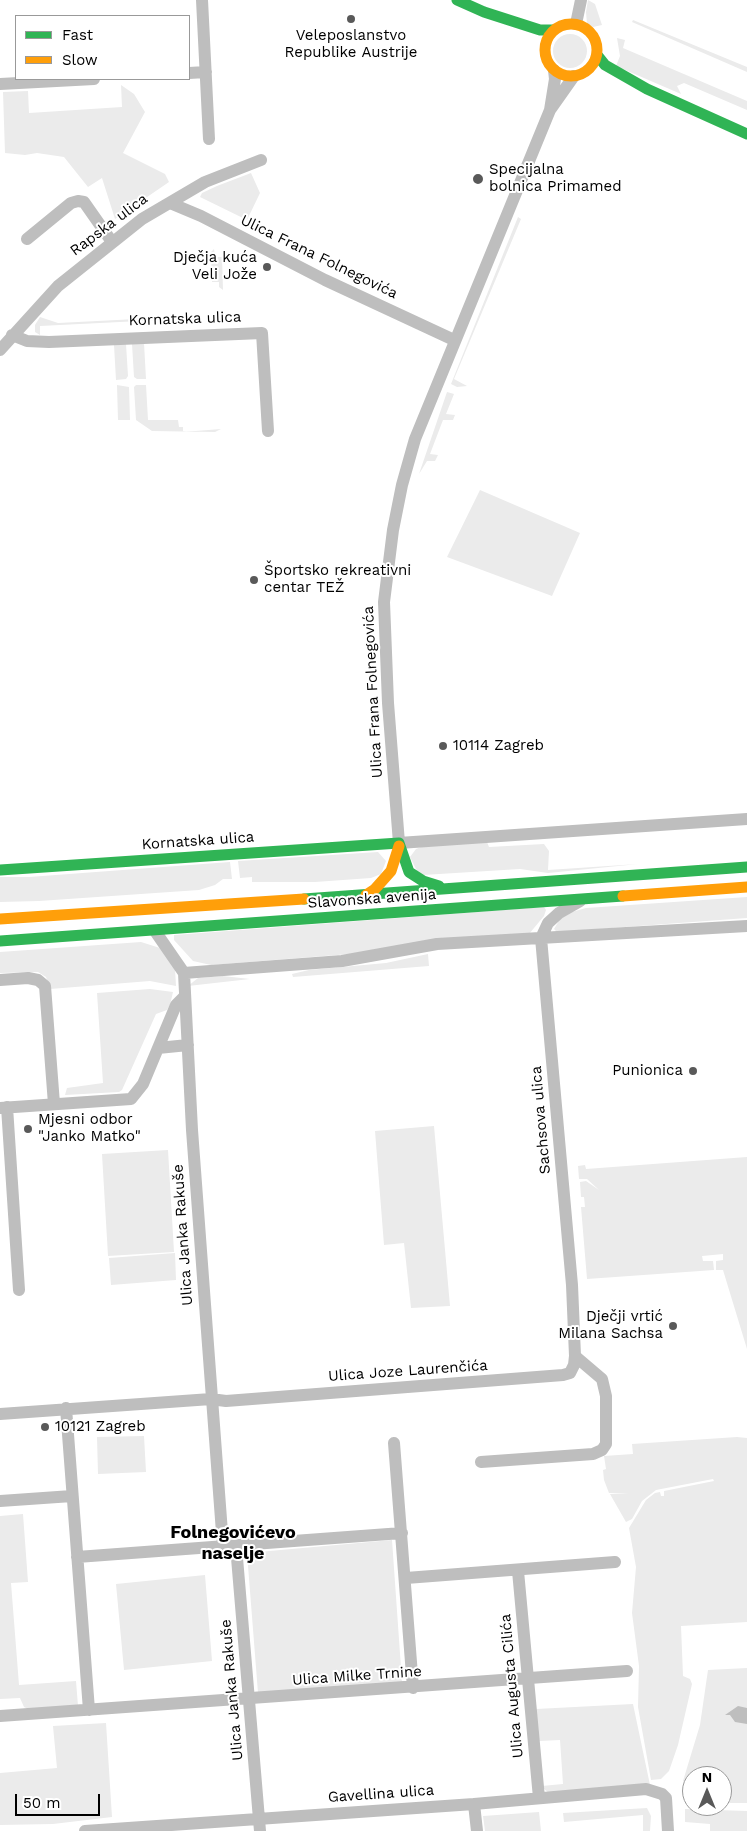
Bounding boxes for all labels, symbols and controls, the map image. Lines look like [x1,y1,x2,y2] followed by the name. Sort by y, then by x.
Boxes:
[345,13,357,25] marker: Veleposlanstvo Republike Austrije
[15,15,190,80] legend
[62,26,93,44] text: Fast
[285,27,417,62] place label: Veleposlanstvo Republike Austrije
[62,51,98,69] text: Slow
[489,161,622,196] place label: Specijalna bolnica Primamed
[471,172,485,186] marker: Specijalna bolnica Primamed
[67,190,151,260] street label: Rapska ulica
[238,211,400,303] street label: Ulica Frana Folnegovića
[173,249,257,284] place label: Dječja kuća Veli Jože
[261,261,273,273] marker: Dječja kuća Veli Jože
[128,308,242,330] street label: Kornatska ulica
[264,562,411,597] place label: Športsko rekreativni centar TEŽ
[248,574,260,586] marker: Športsko rekreativni centar TEŽ
[359,605,387,779] street label: Ulica Frana Folnegovića
[453,737,544,755] place label: 10114 Zagreb
[437,740,449,752] marker: 10114 Zagreb
[141,828,255,854] street label: Kornatska ulica
[307,886,437,912] street label: Slavonska avenija
[612,1062,683,1080] place label: Punionica
[527,1065,555,1175] street label: Sachsova ulica
[687,1065,699,1077] marker: Punionica
[38,1111,141,1146] place label: Mjesni odbor "Janko Matko"
[22,1123,34,1135] marker: Mjesni odbor "Janko Matko"
[169,1164,197,1306] street label: Ulica Janka Rakuše
[558,1308,663,1343] place label: Dječji vrtić Milana Sachsa
[667,1320,679,1332] marker: Dječji vrtić Milana Sachsa
[328,1356,488,1386] street label: Ulica Joze Laurenčića
[55,1418,146,1436] place label: 10121 Zagreb
[39,1421,51,1433] marker: 10121 Zagreb
[170,1522,296,1565] district label: Folnegovićevo naselje
[497,1613,527,1759] street label: Ulica Augusta Cilića
[217,1619,247,1761] street label: Ulica Janka Rakuše
[292,1662,422,1690] street label: Ulica Milke Trnine
[682,1766,732,1816] north arrow
[702,1769,712,1785] text: N
[327,1781,435,1807] street label: Gavellina ulica
[18,1784,102,1816] scale bar
[23,1794,60,1812] text: 50 m

